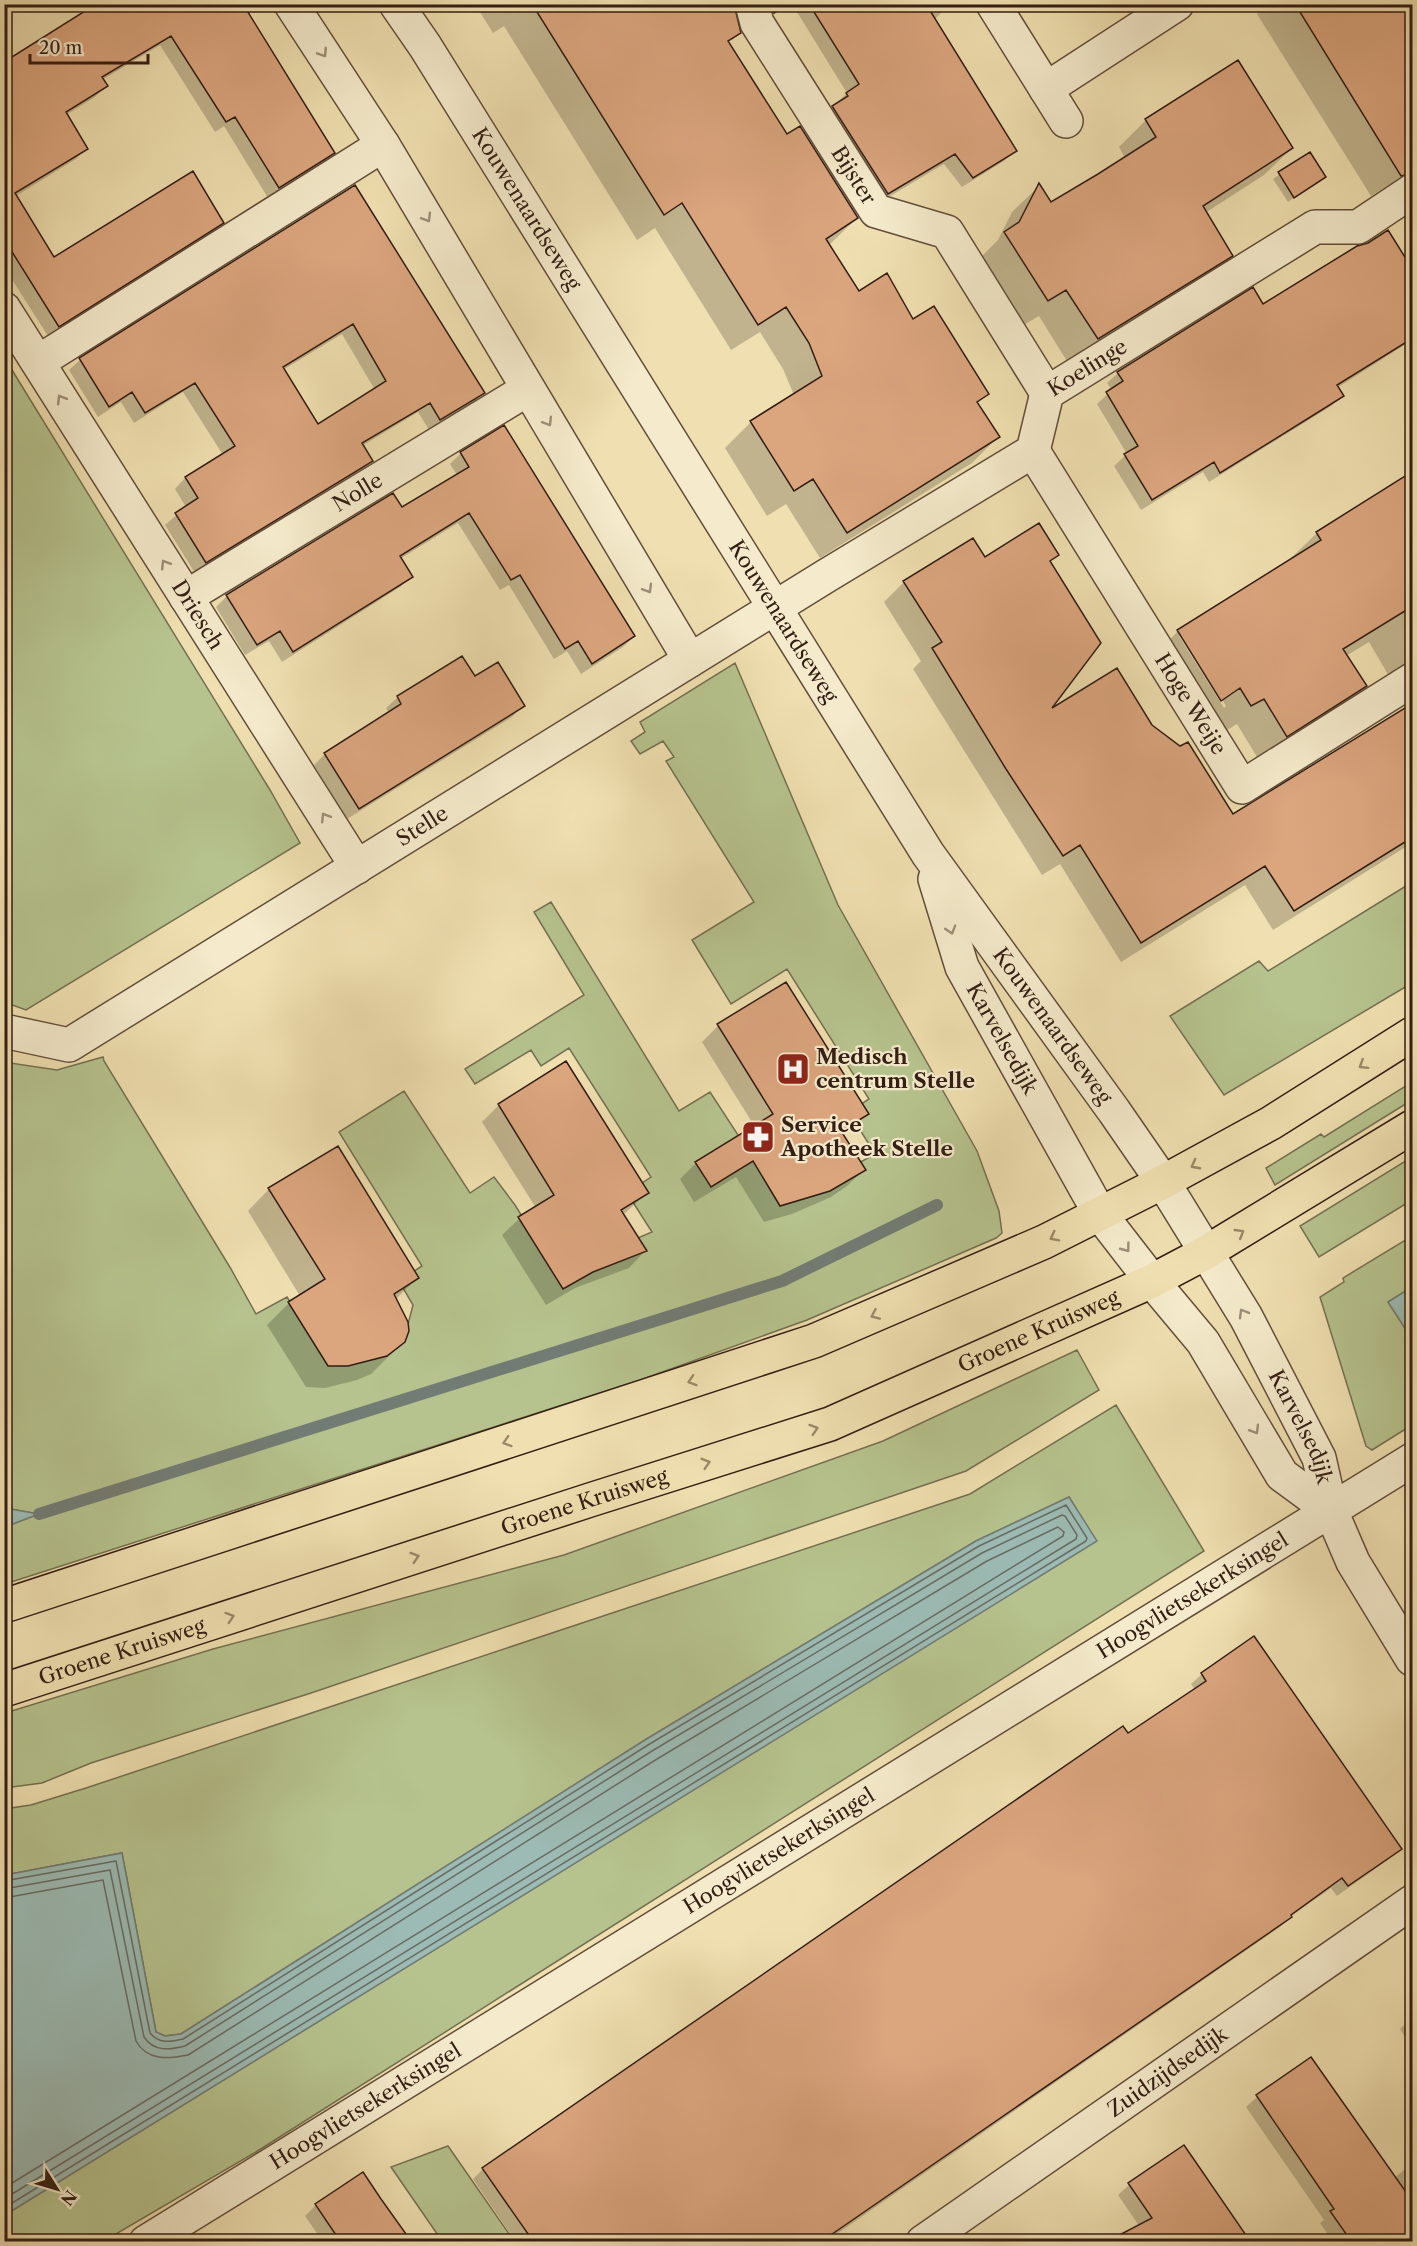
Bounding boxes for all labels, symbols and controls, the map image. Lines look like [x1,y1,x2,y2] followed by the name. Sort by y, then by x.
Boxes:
[30,27,148,65] scale bar
[39,37,83,59] text: 20 m
[315,47,326,58] one-way arrow
[467,123,587,295] street label: Kouwenaardseweg
[826,141,882,209] street label: Bijster
[419,212,431,222] one-way arrow
[1043,334,1131,402] street label: Koelinge
[57,395,69,405] one-way arrow
[540,416,552,426] one-way arrow
[328,467,387,517] street label: Nolle
[724,535,844,708] street label: Kouwenaardseweg
[162,559,173,570] one-way arrow
[167,575,229,654] street label: Driesch
[640,583,652,593] one-way arrow
[1150,648,1232,759] street label: Hoge Weije
[392,800,452,851] street label: Stelle
[321,813,333,823] one-way arrow
[944,924,956,935] one-way arrow
[988,943,1118,1109] street label: Kouwenaardseweg
[961,978,1044,1099] street label: Karvelsedijk
[816,1044,975,1093] place label: Medisch centrum Stelle
[775,1051,811,1087] hospital icon: Medisch centrum Stelle
[1359,1058,1369,1070] one-way arrow
[780,1112,953,1161] place label: Service Apotheek Stelle
[740,1119,776,1155] pharmacy icon: Service Apotheek Stelle
[1191,1158,1202,1169] one-way arrow
[1234,1228,1244,1240] one-way arrow
[1050,1230,1060,1241] one-way arrow
[1119,1241,1130,1252] one-way arrow
[954,1284,1124,1378] street label: Groene Kruisweg
[871,1307,882,1319] one-way arrow
[1239,1309,1251,1319] one-way arrow
[1264,1366,1338,1487] street label: Karvelsedijk
[687,1374,698,1386] one-way arrow
[808,1424,819,1436] one-way arrow
[1248,1424,1260,1434] one-way arrow
[502,1434,513,1447] one-way arrow
[700,1458,711,1471] one-way arrow
[498,1463,672,1540] street label: Groene Kruisweg
[1092,1527,1292,1664] street label: Hoogvlietsekerksingel
[409,1551,420,1564] one-way arrow
[35,1612,209,1690] street label: Groene Kruisweg
[224,1612,235,1624] one-way arrow
[678,1782,879,1919] street label: Hoogvlietsekerksingel
[1103,2021,1233,2122] street label: Zuidzijdsedijk
[265,2037,465,2174] street label: Hoogvlietsekerksingel
[27,2159,87,2219] north arrow
[57,2186,81,2210] text: N

